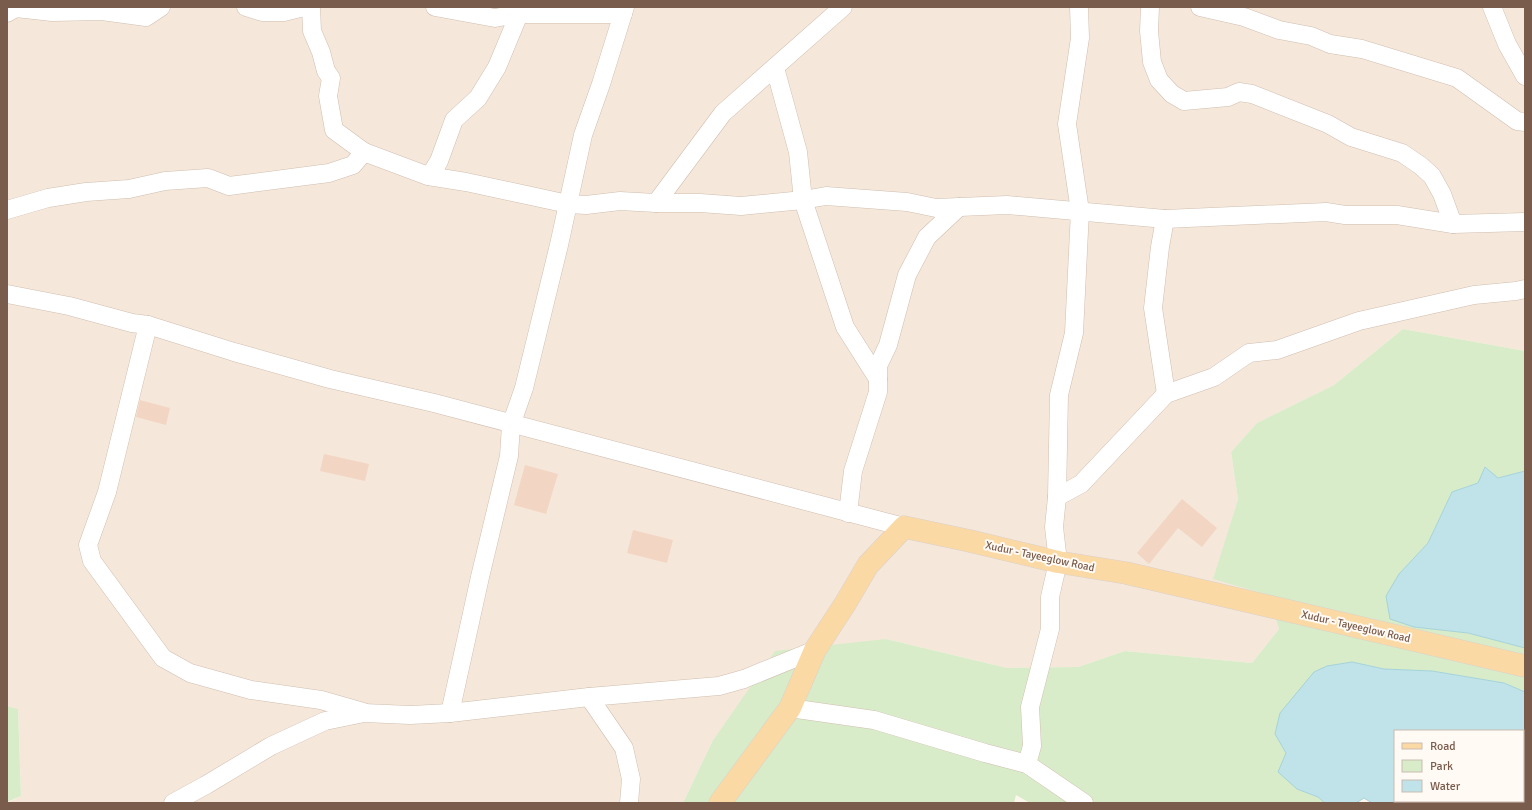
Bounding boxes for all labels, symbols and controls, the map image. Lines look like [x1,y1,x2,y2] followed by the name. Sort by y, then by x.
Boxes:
[984,539,1096,574] street label: Xudur - Tayeeglow Road
[1300,608,1412,645] street label: Xudur - Tayeeglow Road
[1394,730,1524,802] legend
[1430,739,1456,754] text: Road
[1430,759,1453,774] text: Park
[1430,779,1461,794] text: Water

